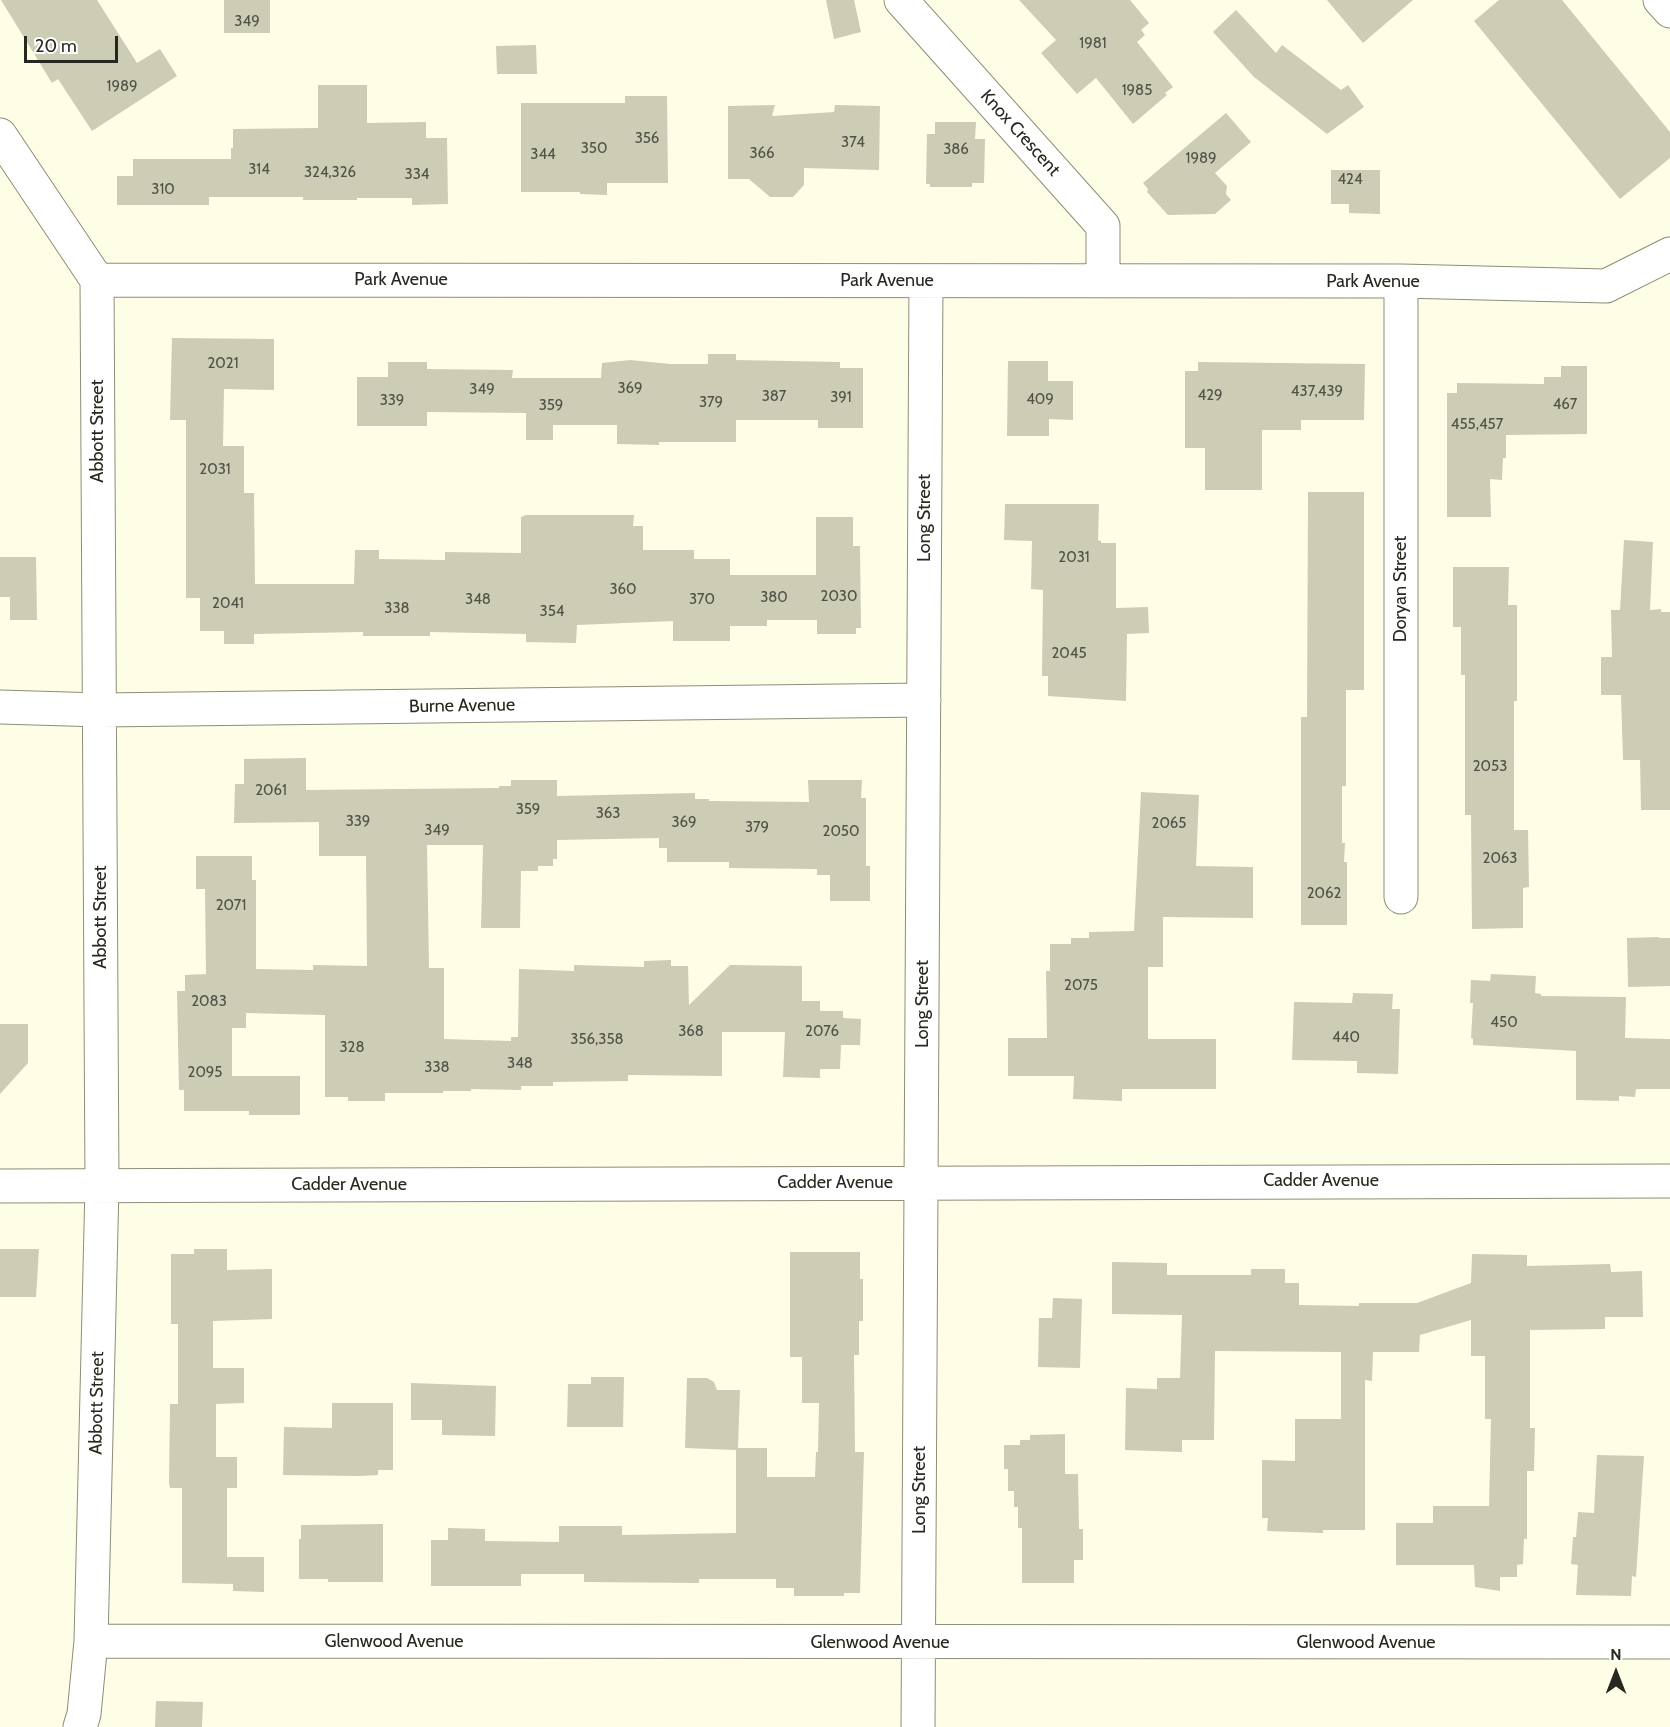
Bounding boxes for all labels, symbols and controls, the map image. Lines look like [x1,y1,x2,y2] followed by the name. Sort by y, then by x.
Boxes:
[234,13,260,31] house number: 349
[27,24,122,62] scale bar
[35,35,77,57] text: 20 m
[1079,35,1107,53] house number: 1981
[106,78,138,96] house number: 1989
[1122,82,1152,100] house number: 1985
[976,85,1064,181] street label: Knox Crescent
[635,130,659,148] house number: 356
[841,134,865,152] house number: 374
[581,140,607,158] house number: 350
[943,141,969,159] house number: 386
[749,145,775,163] house number: 366
[530,146,556,164] house number: 344
[1185,150,1217,168] house number: 1989
[248,161,270,179] house number: 314
[304,164,356,182] house number: 324,326
[405,166,429,184] house number: 334
[1337,171,1363,189] house number: 424
[151,181,175,199] house number: 310
[354,269,448,291] street label: Park Avenue
[840,270,934,292] street label: Park Avenue
[1326,271,1420,293] street label: Park Avenue
[207,355,239,373] house number: 2021
[87,379,109,483] street label: Abbott Street
[617,380,643,398] house number: 369
[469,381,495,399] house number: 349
[1291,383,1343,401] house number: 437,439
[1197,387,1223,405] house number: 429
[762,388,786,406] house number: 387
[830,389,852,407] house number: 391
[1026,391,1054,409] house number: 409
[380,392,404,410] house number: 339
[699,394,723,412] house number: 379
[1553,396,1577,414] house number: 467
[539,397,563,415] house number: 359
[1451,416,1503,434] house number: 455,457
[199,461,231,479] house number: 2031
[914,474,936,562] street label: Long Street
[1390,536,1412,642] street label: Doryan Street
[1058,549,1090,567] house number: 2031
[609,581,637,599] house number: 360
[821,588,857,606] house number: 2030
[760,589,788,607] house number: 380
[465,591,491,609] house number: 348
[689,591,715,609] house number: 370
[212,595,244,613] house number: 2041
[384,600,410,618] house number: 338
[540,603,564,621] house number: 354
[1051,645,1087,663] house number: 2045
[409,694,515,718] street label: Burne Avenue
[1473,758,1507,776] house number: 2053
[255,782,287,800] house number: 2061
[516,801,540,819] house number: 359
[596,805,620,823] house number: 363
[346,813,370,831] house number: 339
[671,814,697,832] house number: 369
[1152,815,1186,833] house number: 2065
[745,819,769,837] house number: 379
[424,822,450,840] house number: 349
[823,823,859,841] house number: 2050
[1483,850,1517,868] house number: 2063
[90,865,112,969] street label: Abbott Street
[1307,885,1341,903] house number: 2062
[216,897,246,915] house number: 2071
[912,960,934,1048] street label: Long Street
[1064,977,1098,995] house number: 2075
[191,993,227,1011] house number: 2083
[1490,1014,1518,1032] house number: 450
[678,1023,704,1041] house number: 368
[805,1023,839,1041] house number: 2076
[1332,1029,1360,1047] house number: 440
[570,1031,624,1049] house number: 356,358
[339,1039,365,1057] house number: 328
[507,1055,533,1073] house number: 348
[424,1059,450,1077] house number: 338
[188,1064,222,1082] house number: 2095
[1263,1170,1379,1192] street label: Cadder Avenue
[777,1172,893,1194] street label: Cadder Avenue
[291,1174,407,1196] street label: Cadder Avenue
[85,1351,109,1455] street label: Abbott Street
[909,1446,931,1534] street label: Long Street
[324,1631,464,1653] street label: Glenwood Avenue
[810,1632,950,1654] street label: Glenwood Avenue
[1296,1632,1436,1654] street label: Glenwood Avenue
[1586,1643,1646,1703] north arrow
[1610,1645,1622,1664] text: N

